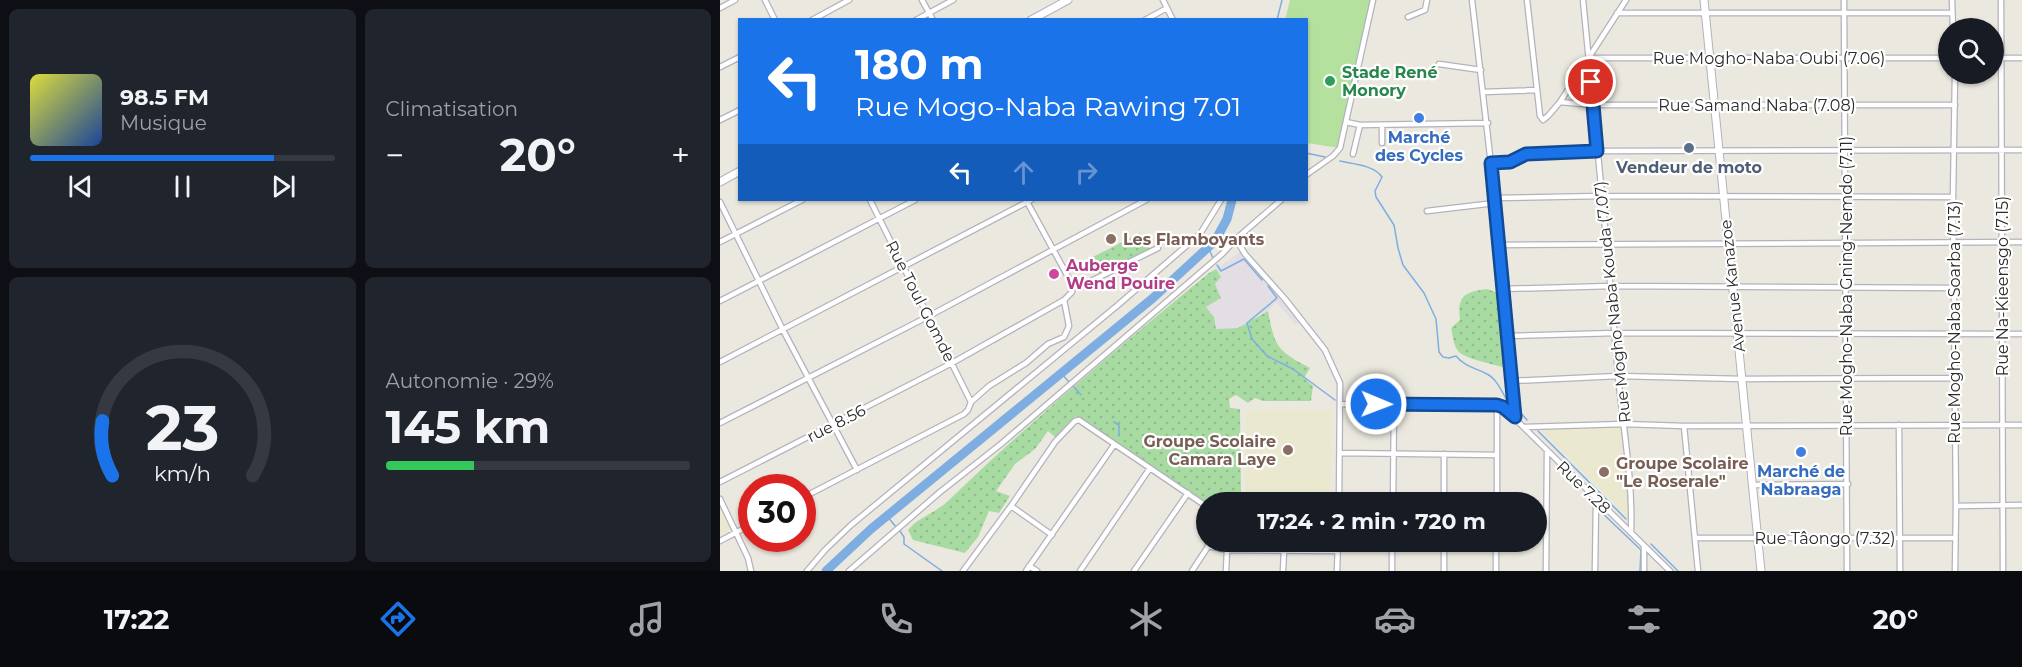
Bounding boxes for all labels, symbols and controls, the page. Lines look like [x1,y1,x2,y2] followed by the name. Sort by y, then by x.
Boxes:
[1938,18,2004,84] map controls
[1938,18,2004,84] button: search
[855,38,984,90] text: 180 m
[756,42,834,120] icon: left
[1653,49,1885,68] street label: Rue Mogho-Naba Oubi (7.06)
[1565,56,1616,107] pin
[1342,63,1438,100] place label: Stade René Monory
[1574,65,1607,98] icon: arrive
[1323,74,1337,88] marker: Stade René Monory
[120,84,209,111] text: 98.5 FM
[855,90,1241,123] text: Rue Mogo-Naba Rawing 7.01
[1658,96,1856,115] street label: Rue Samand Naba (7.08)
[386,97,518,121] text: Climatisation
[120,111,207,135] text: Musique
[1412,111,1426,125] marker: Marché des Cycles
[500,127,576,182] text: 20°
[1375,128,1463,165] place label: Marché des Cycles
[386,135,404,175] text: −
[671,135,690,175] text: +
[1837,136,1856,436] street label: Rue Mogho-Naba Gning-Nemdo (7.11)
[1682,141,1696,155] marker: Vendeur de moto
[944,156,977,189] icon: left
[1007,156,1040,189] icon: ahead
[1070,156,1103,189] icon: right
[1615,158,1762,177] place label: Vendeur de moto
[64,170,97,203] icon: previous
[166,170,199,203] icon: pause
[267,170,300,203] icon: next
[1590,180,1635,424] street label: Rue Mogho Naba Kouda (7.07)
[1993,196,2012,376] street label: Rue Na-Kieensgo (7.15)
[1945,200,1964,444] street label: Rue Mogho-Naba Soarba (7.13)
[1716,219,1749,353] street label: Avenue Kanazoe
[1123,230,1265,249] place label: Les Flamboyants
[1104,232,1118,246] marker: Les Flamboyants
[882,237,959,365] street label: Rue Toul Gomde
[1065,256,1175,293] place label: Auberge Wend Pouire
[1047,267,1061,281] marker: Auberge Wend Pouire
[386,369,554,393] text: Autonomie · 29%
[1344,372,1408,436] position arrow
[145,390,219,466] text: 23
[386,399,550,454] text: 145 km
[804,400,869,446] street label: rue 8.56
[1143,432,1276,469] place label: Groupe Scolaire Camara Laye
[1281,443,1295,457] marker: Groupe Scolaire Camara Laye
[1794,445,1808,459] marker: Marché de Nabraaga
[1616,454,1749,491] place label: Groupe Scolaire "Le Roserale"
[1553,457,1615,518] street label: Rue 7.28
[154,461,211,487] text: km/h
[1757,462,1845,499] place label: Marché de Nabraaga
[1597,465,1611,479] marker: Groupe Scolaire "Le Roserale"
[738,474,816,552] speed limit sign: 30
[1257,508,1486,535] text: 17:24 · 2 min · 720 m
[1754,529,1896,548] street label: Rue Tâongo (7.32)
[377,598,419,640] icon: directions
[626,598,668,640] icon: music
[875,598,917,640] icon: phone
[1125,598,1167,640] icon: climate
[1374,598,1416,640] icon: car
[1623,598,1665,640] icon: filters
[104,603,169,636] text: 17:22
[1873,603,1918,636] text: 20°

